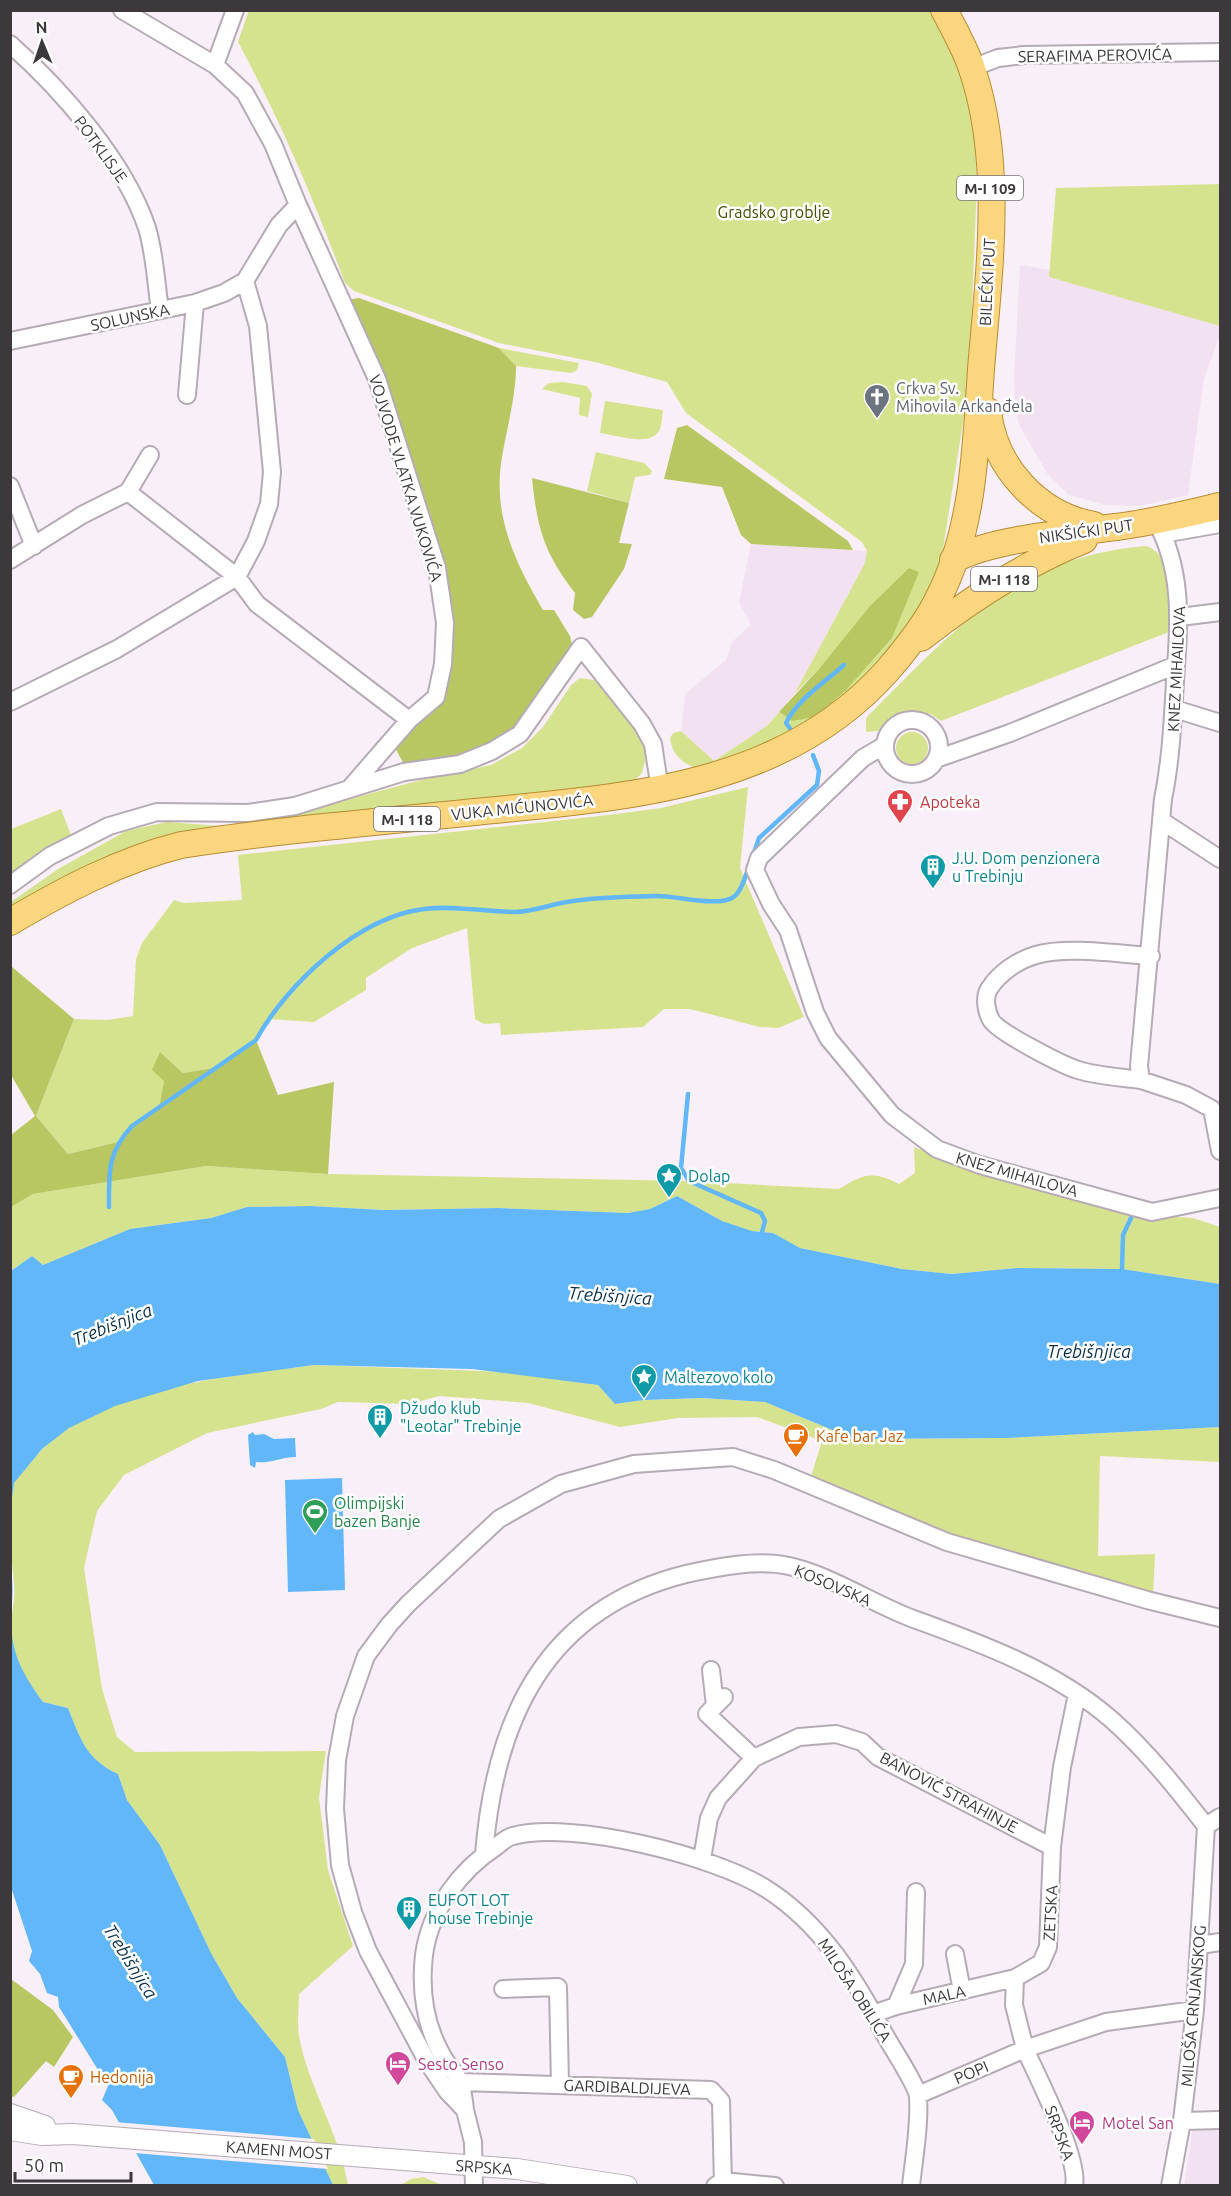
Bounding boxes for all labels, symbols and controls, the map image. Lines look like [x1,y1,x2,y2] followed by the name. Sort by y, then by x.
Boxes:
[12,12,72,72] north arrow
[35,18,48,36] text: N
[1018,44,1173,65] street label: SERAFIMA PEROVIĆA
[71,112,131,186] street label: POTKLISJE
[957,176,1023,200] road number: M-I 109
[718,203,830,221] park label: Gradsko groblje
[975,238,998,326] street label: BILEĆKI PUT
[89,300,172,334] street label: SOLUNSKA
[366,372,447,584] street label: VOJVODE VLATKA VUKOVIĆA
[896,379,1033,415] place label: Crkva Sv. Mihovila Arkanđela
[862,382,892,420] church icon: Crkva Sv. Mihovila Arkanđela
[1038,515,1134,546] street label: NIKŠIĆKI PUT
[971,567,1037,591] road number: M-I 118
[1164,605,1188,732] street label: KNEZ MIHAILOVA
[885,787,915,825] pharmacy icon: Apoteka
[450,790,594,823] street label: VUKA MIĆUNOVIĆA
[920,793,981,811] place label: Apoteka
[374,807,440,831] road number: M-I 118
[952,849,1100,885] place label: J.U. Dom penzionera u Trebinju
[918,852,948,890] building icon: J.U. Dom penzionera u Trebinju
[954,1148,1081,1200] street label: KNEZ MIHAILOVA
[654,1161,684,1199] place icon: Dolap
[688,1167,730,1185] place label: Dolap
[567,1282,653,1308] water label: Trebišnjica
[69,1299,155,1349] water label: Trebišnjica
[1047,1341,1131,1361] water label: Trebišnjica
[629,1362,659,1400] place icon: Maltezovo kolo
[664,1368,773,1386] place label: Maltezovo kolo
[400,1399,522,1435] place label: Džudo klub "Leotar" Trebinje
[365,1402,395,1440] building icon: Džudo klub "Leotar" Trebinje
[781,1421,811,1459] cafe icon: Kafe bar Jaz
[816,1427,903,1445] place label: Kafe bar Jaz
[334,1494,421,1530] place label: Olimpijski bazen Banje
[300,1497,330,1535] sports icon: Olimpijski bazen Banje
[792,1561,875,1609] street label: KOSOVSKA
[877,1747,1021,1836] street label: BANOVIĆ STRAHINJE
[1040,1884,1060,1941] street label: ZETSKA
[428,1891,533,1927] place label: EUFOT LOT house Trebinje
[394,1894,424,1932] building icon: EUFOT LOT house Trebinje
[100,1920,162,2002] water label: Trebišnjica
[1176,1924,1209,2088] street label: MILOŠA CRNJANSKOG
[815,1934,896,2046] street label: MILOŠA OBILIĆA
[921,1982,968,2008] street label: MALA
[383,2049,413,2087] hotel icon: Sesto Senso
[418,2055,504,2073] place label: Sesto Senso
[951,2057,991,2087] street label: POPI
[56,2062,86,2100] cafe icon: Hedonija
[90,2068,154,2086] place label: Hedonija
[563,2076,691,2098] street label: GARDIBALDIJEVA
[1042,2103,1078,2163] street label: SRPSKA
[1067,2108,1097,2146] hotel icon: Motel San
[1102,2114,1174,2132] place label: Motel San
[225,2137,333,2163] street label: KAMENI MOST
[15,2145,130,2183] scale bar
[24,2155,64,2175] text: 50 m
[455,2156,514,2178] street label: SRPSKA

